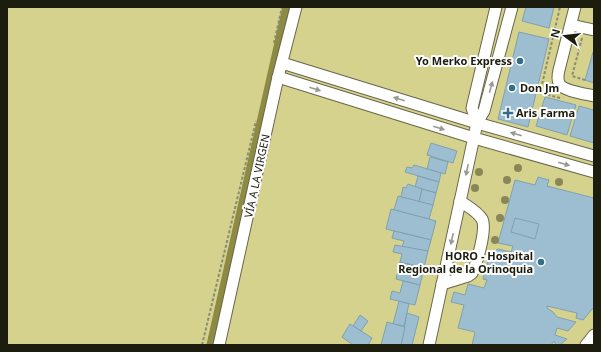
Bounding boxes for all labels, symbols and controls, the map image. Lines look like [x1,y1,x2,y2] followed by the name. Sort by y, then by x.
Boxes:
[545,16,585,56] north arrow
[546,27,563,40] text: N
[416,53,512,68] place label: Yo Merko Express
[515,56,525,66] marker: Yo Merko Express
[520,80,559,95] place label: Don Jm
[488,81,494,93] one-way arrow
[507,83,517,93] marker: Don Jm
[310,86,322,92] one-way arrow
[393,96,405,102] one-way arrow
[516,105,575,120] place label: Aris Farma
[503,108,513,118] marker: Aris Farma
[434,125,446,131] one-way arrow
[510,131,522,137] one-way arrow
[240,133,273,219] street label: VÍA A LA VIRGEN
[558,161,571,167] one-way arrow
[463,164,469,176] one-way arrow
[448,233,454,246] one-way arrow
[398,248,533,276] place label: HORO - Hospital Regional de la Orinoquia
[536,257,546,267] marker: HORO - Hospital Regional de la Orinoquia

